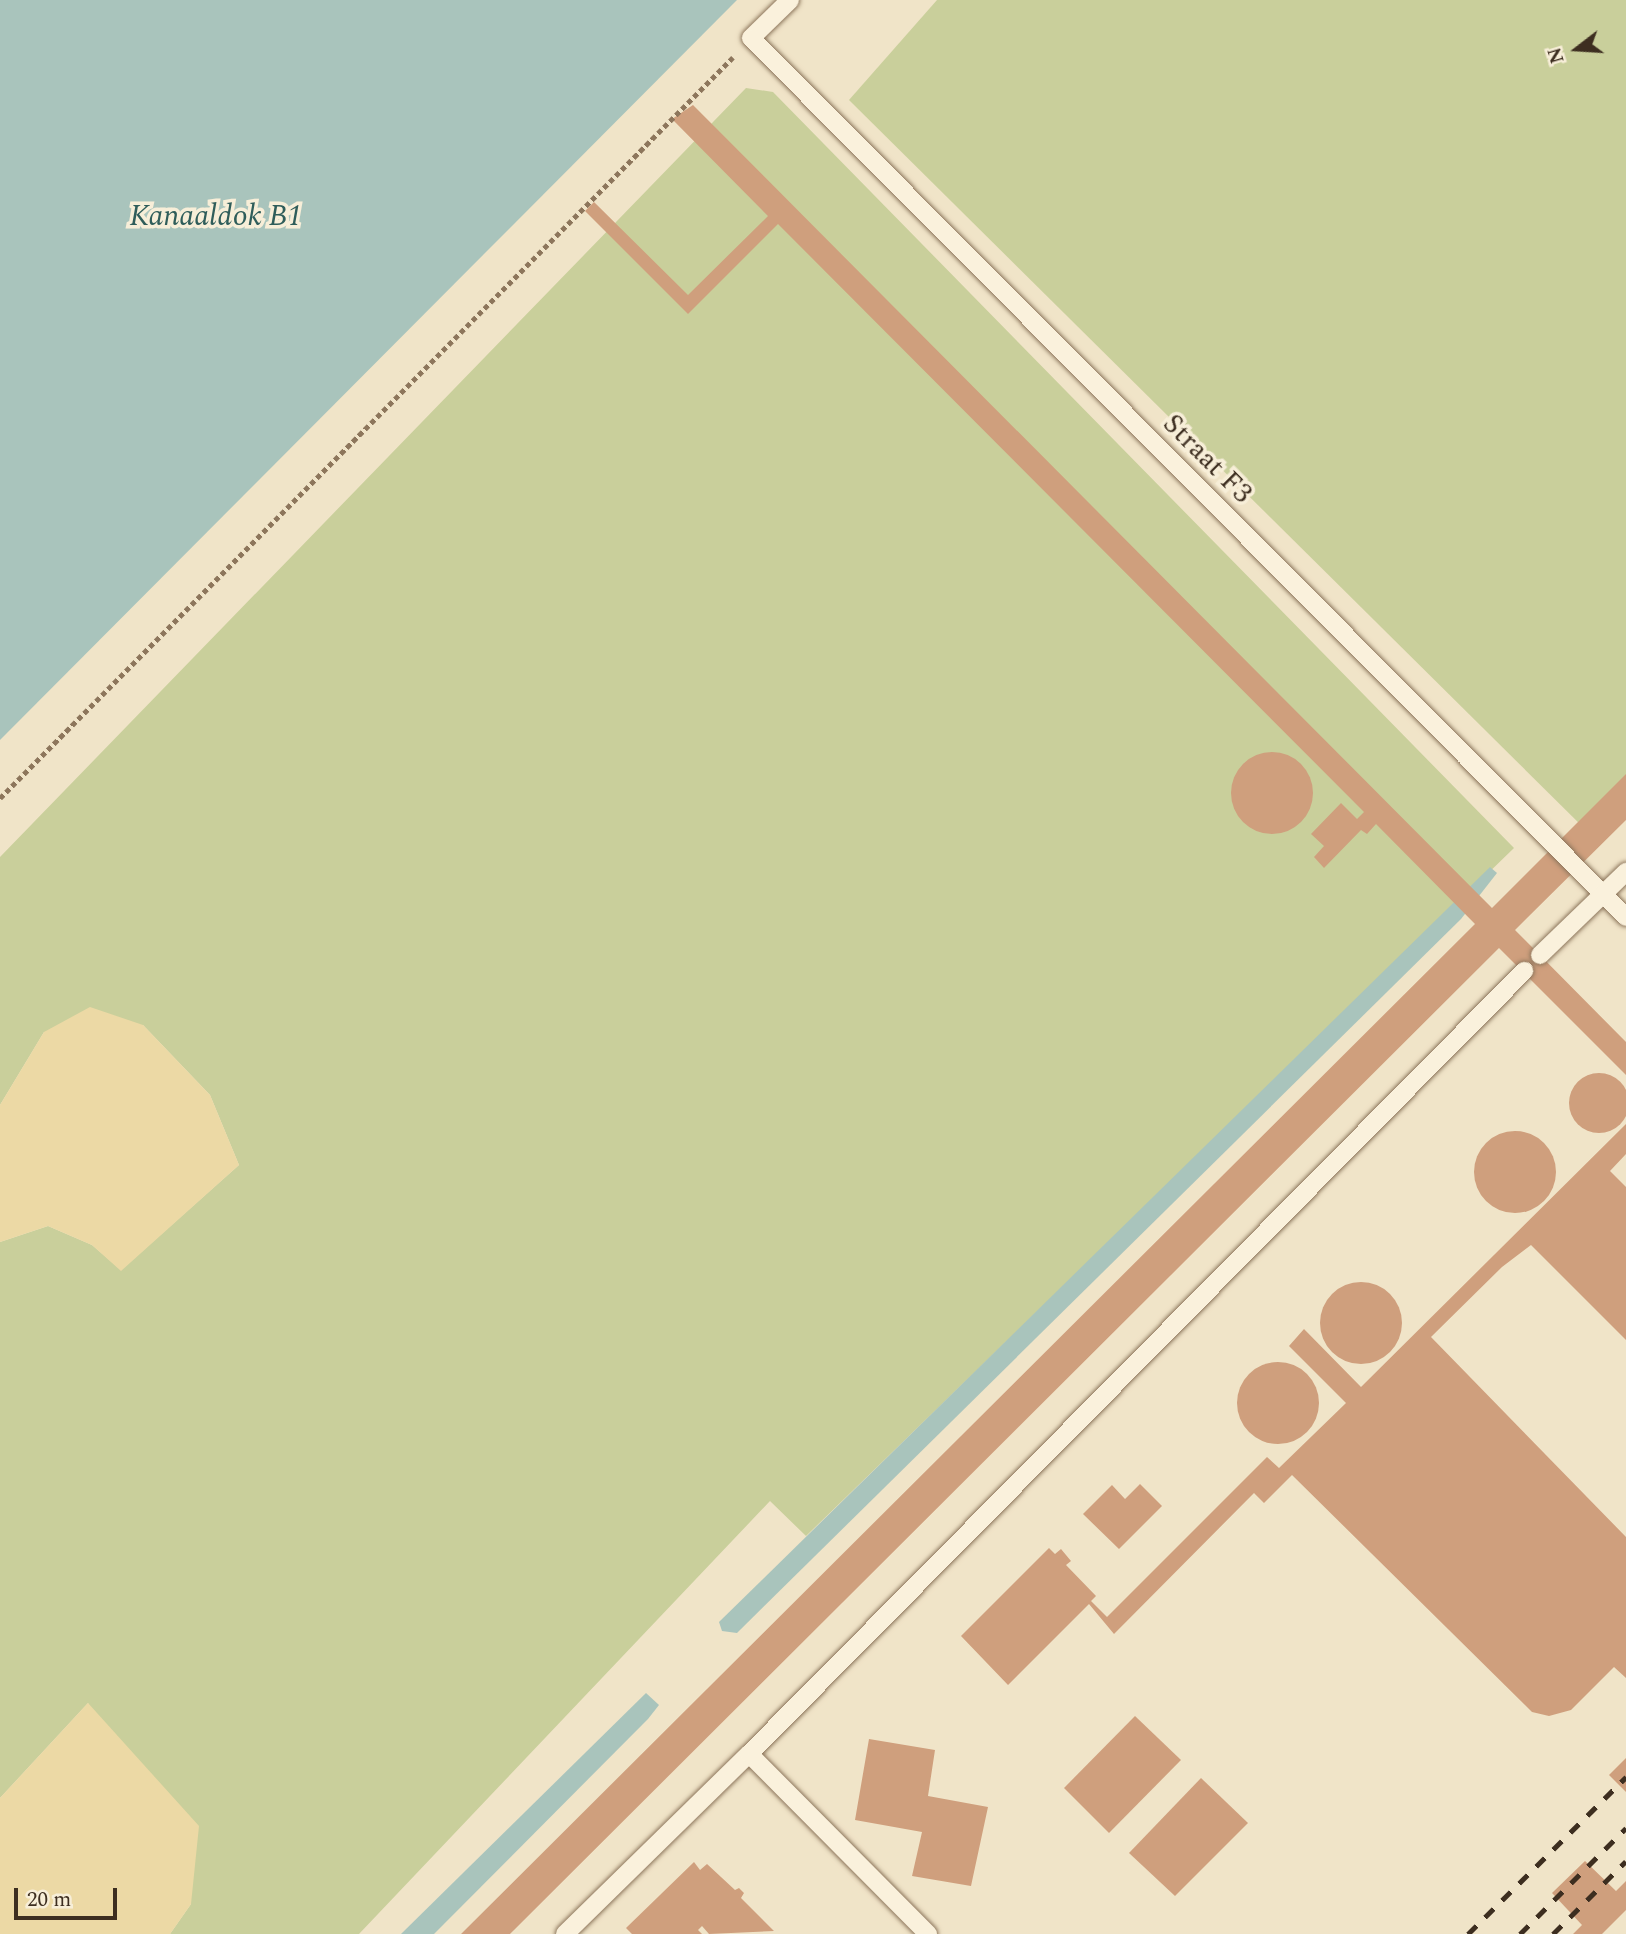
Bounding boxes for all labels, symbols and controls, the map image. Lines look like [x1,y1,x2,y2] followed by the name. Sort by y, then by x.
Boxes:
[1542,14,1612,84] north arrow
[1540,44,1573,67] text: N
[129,198,303,234] water label: Kanaaldok B1
[1155,407,1259,511] street label: Straat F3
[18,1874,121,1918] scale bar
[27,1884,71,1916] text: 20 m

